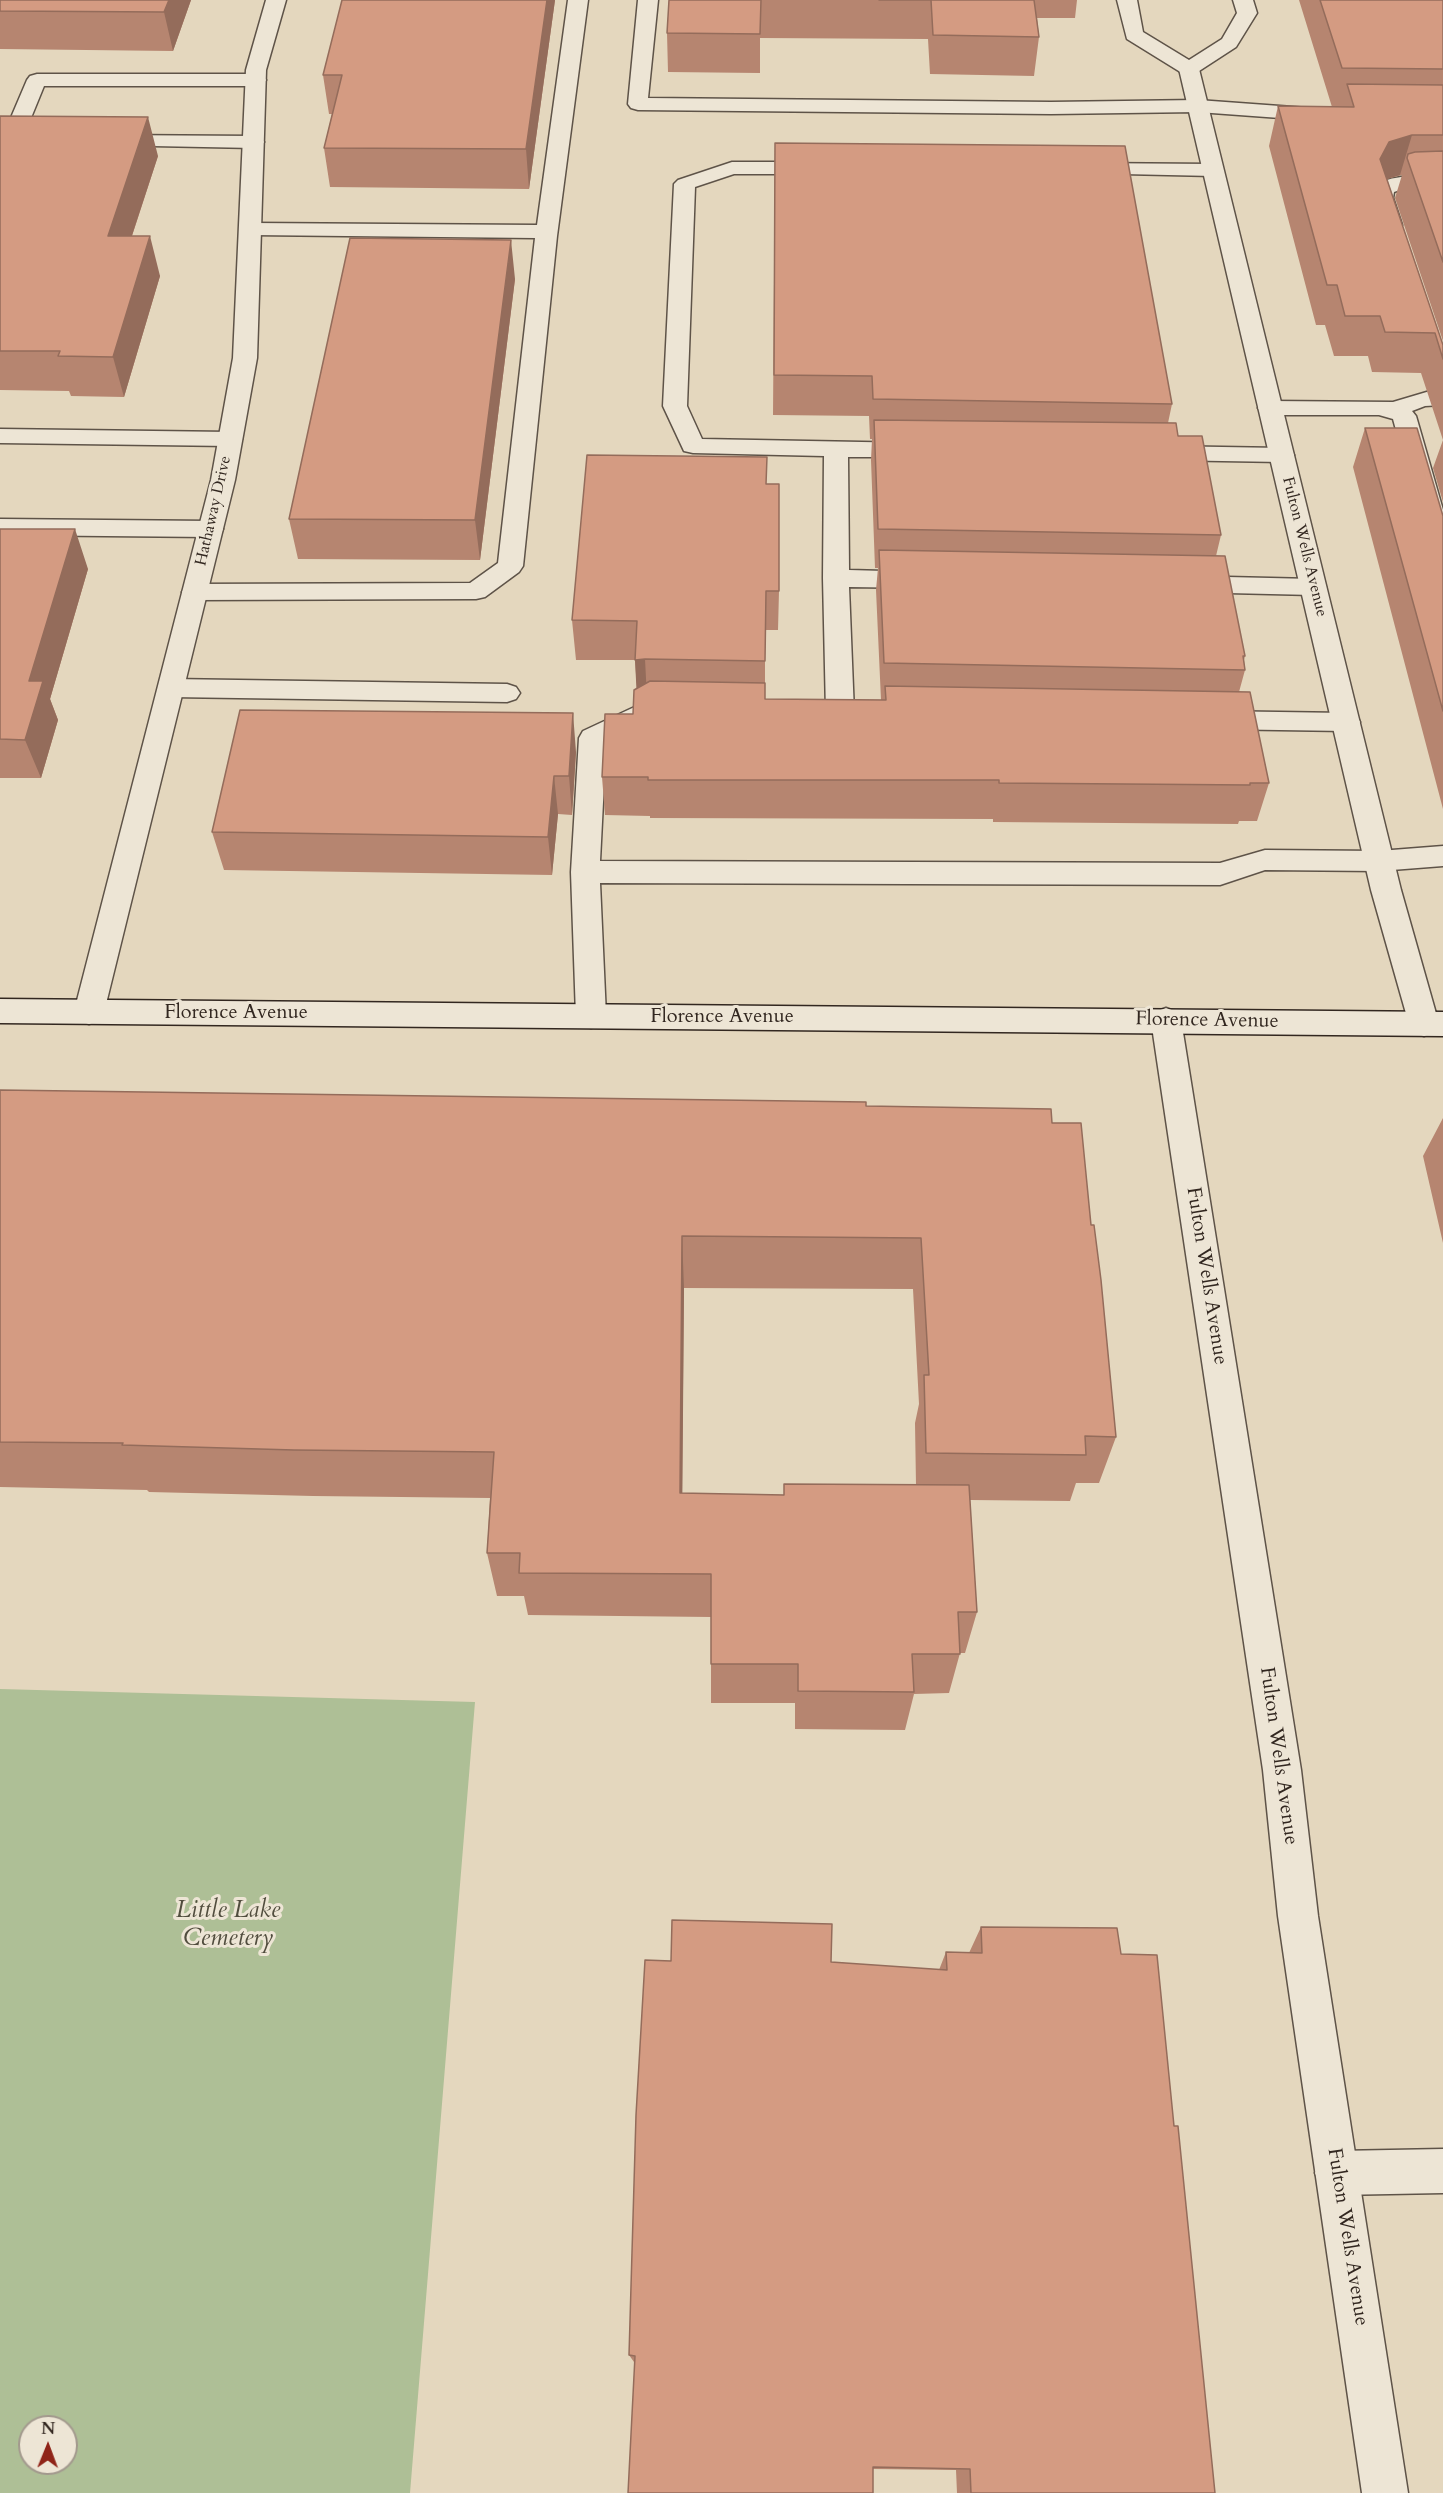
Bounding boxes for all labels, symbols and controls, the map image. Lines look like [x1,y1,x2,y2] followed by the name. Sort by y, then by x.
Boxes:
[192,454,236,568] street label: Hathaway Drive
[1277,475,1331,619] street label: Fulton Wells Avenue
[164,1001,308,1025] street label: Florence Avenue
[650,1005,794,1029] street label: Florence Avenue
[1135,1008,1279,1034] street label: Florence Avenue
[1180,1185,1232,1367] street label: Fulton Wells Avenue
[1254,1665,1302,1847] street label: Fulton Wells Avenue
[176,1897,280,1953] park label: Little Lake Cemetery
[1321,2146,1373,2328] street label: Fulton Wells Avenue
[18,2415,78,2475] north arrow
[41,2418,55,2440] text: N

